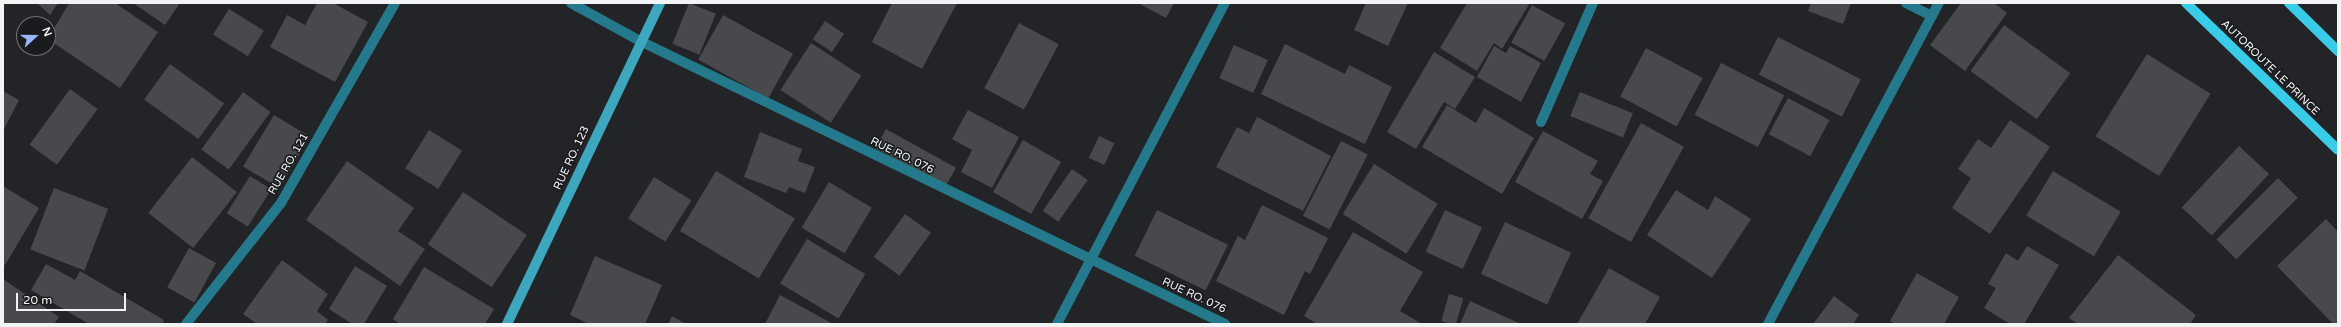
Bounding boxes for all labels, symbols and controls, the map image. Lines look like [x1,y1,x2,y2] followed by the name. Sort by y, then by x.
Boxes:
[16,16,56,56] north arrow
[2218,18,2322,118] street label: AUTOROUTE LE PRINCE
[39,25,54,38] text: N
[551,124,593,192] street label: RUE RO. 123
[266,131,312,197] street label: RUE RO. 121
[868,135,936,177] street label: RUE RO. 076
[1160,275,1228,317] street label: RUE RO. 076
[18,285,128,311] scale bar
[23,293,52,307] text: 20 m

